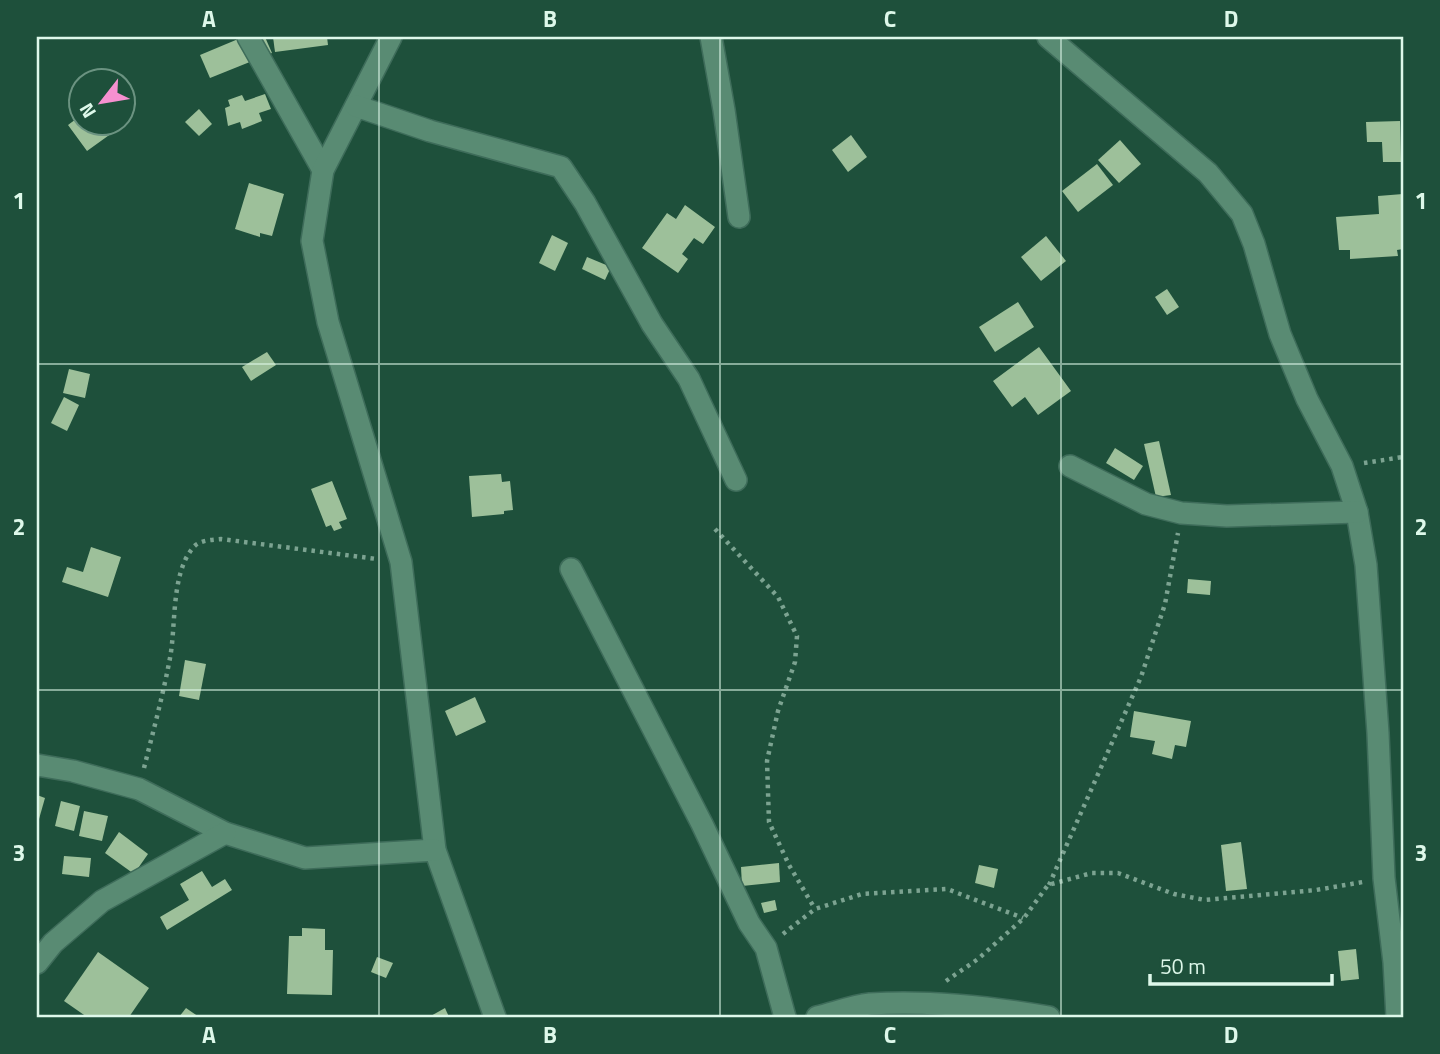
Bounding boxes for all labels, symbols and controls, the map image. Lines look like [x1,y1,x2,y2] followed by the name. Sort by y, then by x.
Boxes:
[202,1,216,36] text: A
[543,1,557,36] text: B
[884,1,896,36] text: C
[1224,1,1238,36] text: D
[66,66,136,136] north arrow
[71,98,103,124] text: N
[13,183,25,218] text: 1
[1415,183,1427,218] text: 1
[13,509,25,544] text: 2
[1415,509,1427,544] text: 2
[13,835,25,870] text: 3
[1415,835,1427,870] text: 3
[1150,942,1332,986] scale bar
[1160,950,1206,982] text: 50 m
[202,1017,216,1052] text: A
[543,1017,557,1052] text: B
[884,1017,896,1052] text: C
[1224,1017,1238,1052] text: D

